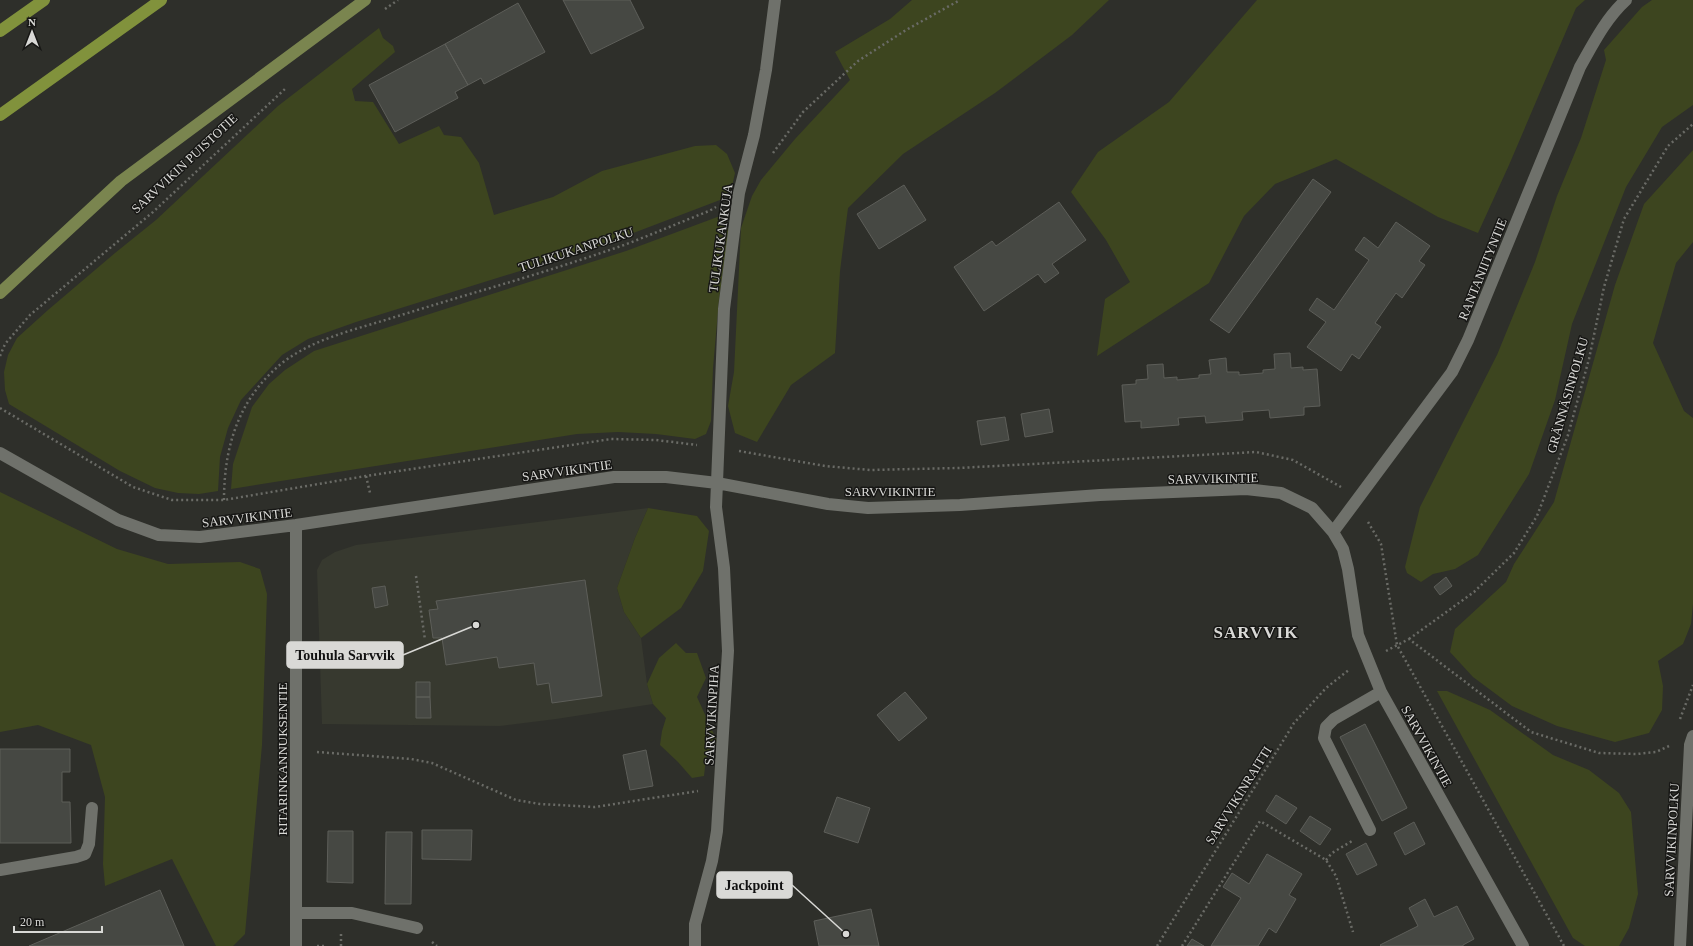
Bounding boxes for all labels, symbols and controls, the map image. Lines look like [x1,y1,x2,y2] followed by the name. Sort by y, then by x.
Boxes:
[12,12,52,52] north arrow
[28,16,36,28] text: N
[128,110,240,216] street label: SARVVIKIN PUISTOTIE
[705,182,736,293] street label: TULIKUKANKUJA
[1455,216,1510,322] street label: RANTANIITYNTIE
[517,224,636,275] street label: TULIKUKANPOLKU
[1544,335,1591,455] street label: GRÄNNÄSINPOLKU
[521,457,613,484] street label: SARVVIKINTIE
[1168,470,1259,487] street label: SARVVIKINTIE
[845,484,935,499] street label: SARVVIKINTIE
[201,505,293,530] street label: SARVVIKINTIE
[1214,623,1298,642] district label: SARVVIK
[287,642,403,668] callout: Touhula Sarvvik
[295,648,395,663] text: Touhula Sarvvik
[701,664,722,766] street label: SARVVIKINPIHA
[275,683,290,835] street label: RITARINKANNUKSENTIE
[1398,703,1455,790] street label: SARVVIKINTIE
[1202,743,1275,847] street label: SARVVIKINRAITTI
[1661,782,1682,897] street label: SARVVIKINPOLKU
[717,872,792,898] callout: Jackpoint
[724,878,784,893] text: Jackpoint
[14,908,102,934] scale bar
[20,915,45,929] text: 20 m

